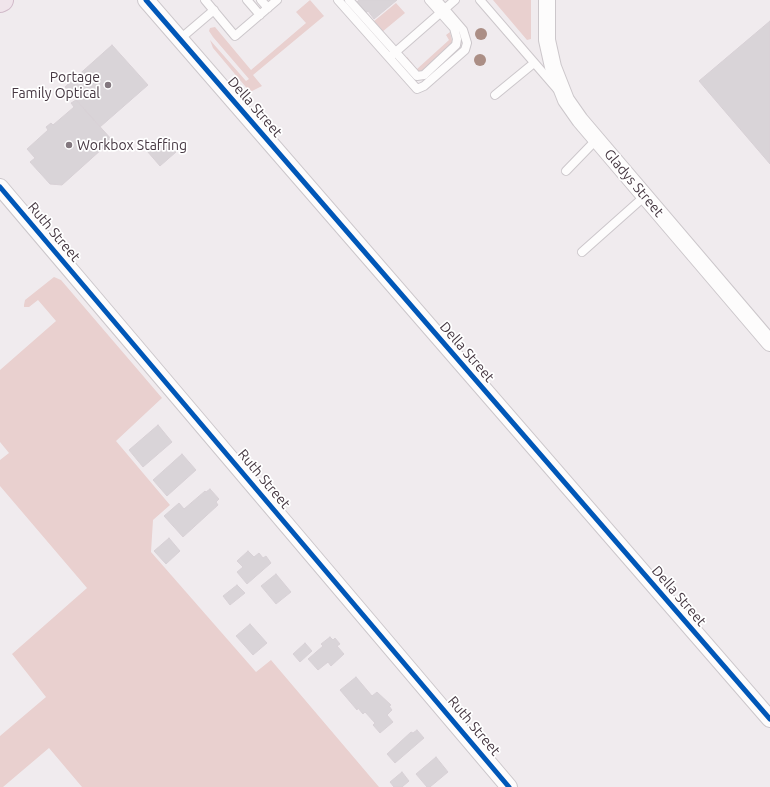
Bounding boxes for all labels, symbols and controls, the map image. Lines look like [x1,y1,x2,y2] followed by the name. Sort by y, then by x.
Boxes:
[12,69,100,102] place label: Portage Family Optical
[224,73,286,141] street label: Della Street
[103,80,113,90] marker: Portage Family Optical
[77,137,187,153] place label: Workbox Staffing
[64,140,74,150] marker: Workbox Staffing
[601,146,667,220] street label: Gladys Street
[24,199,84,265] street label: Ruth Street
[436,318,498,386] street label: Della Street
[234,446,294,512] street label: Ruth Street
[648,562,710,630] street label: Della Street
[444,693,504,759] street label: Ruth Street

